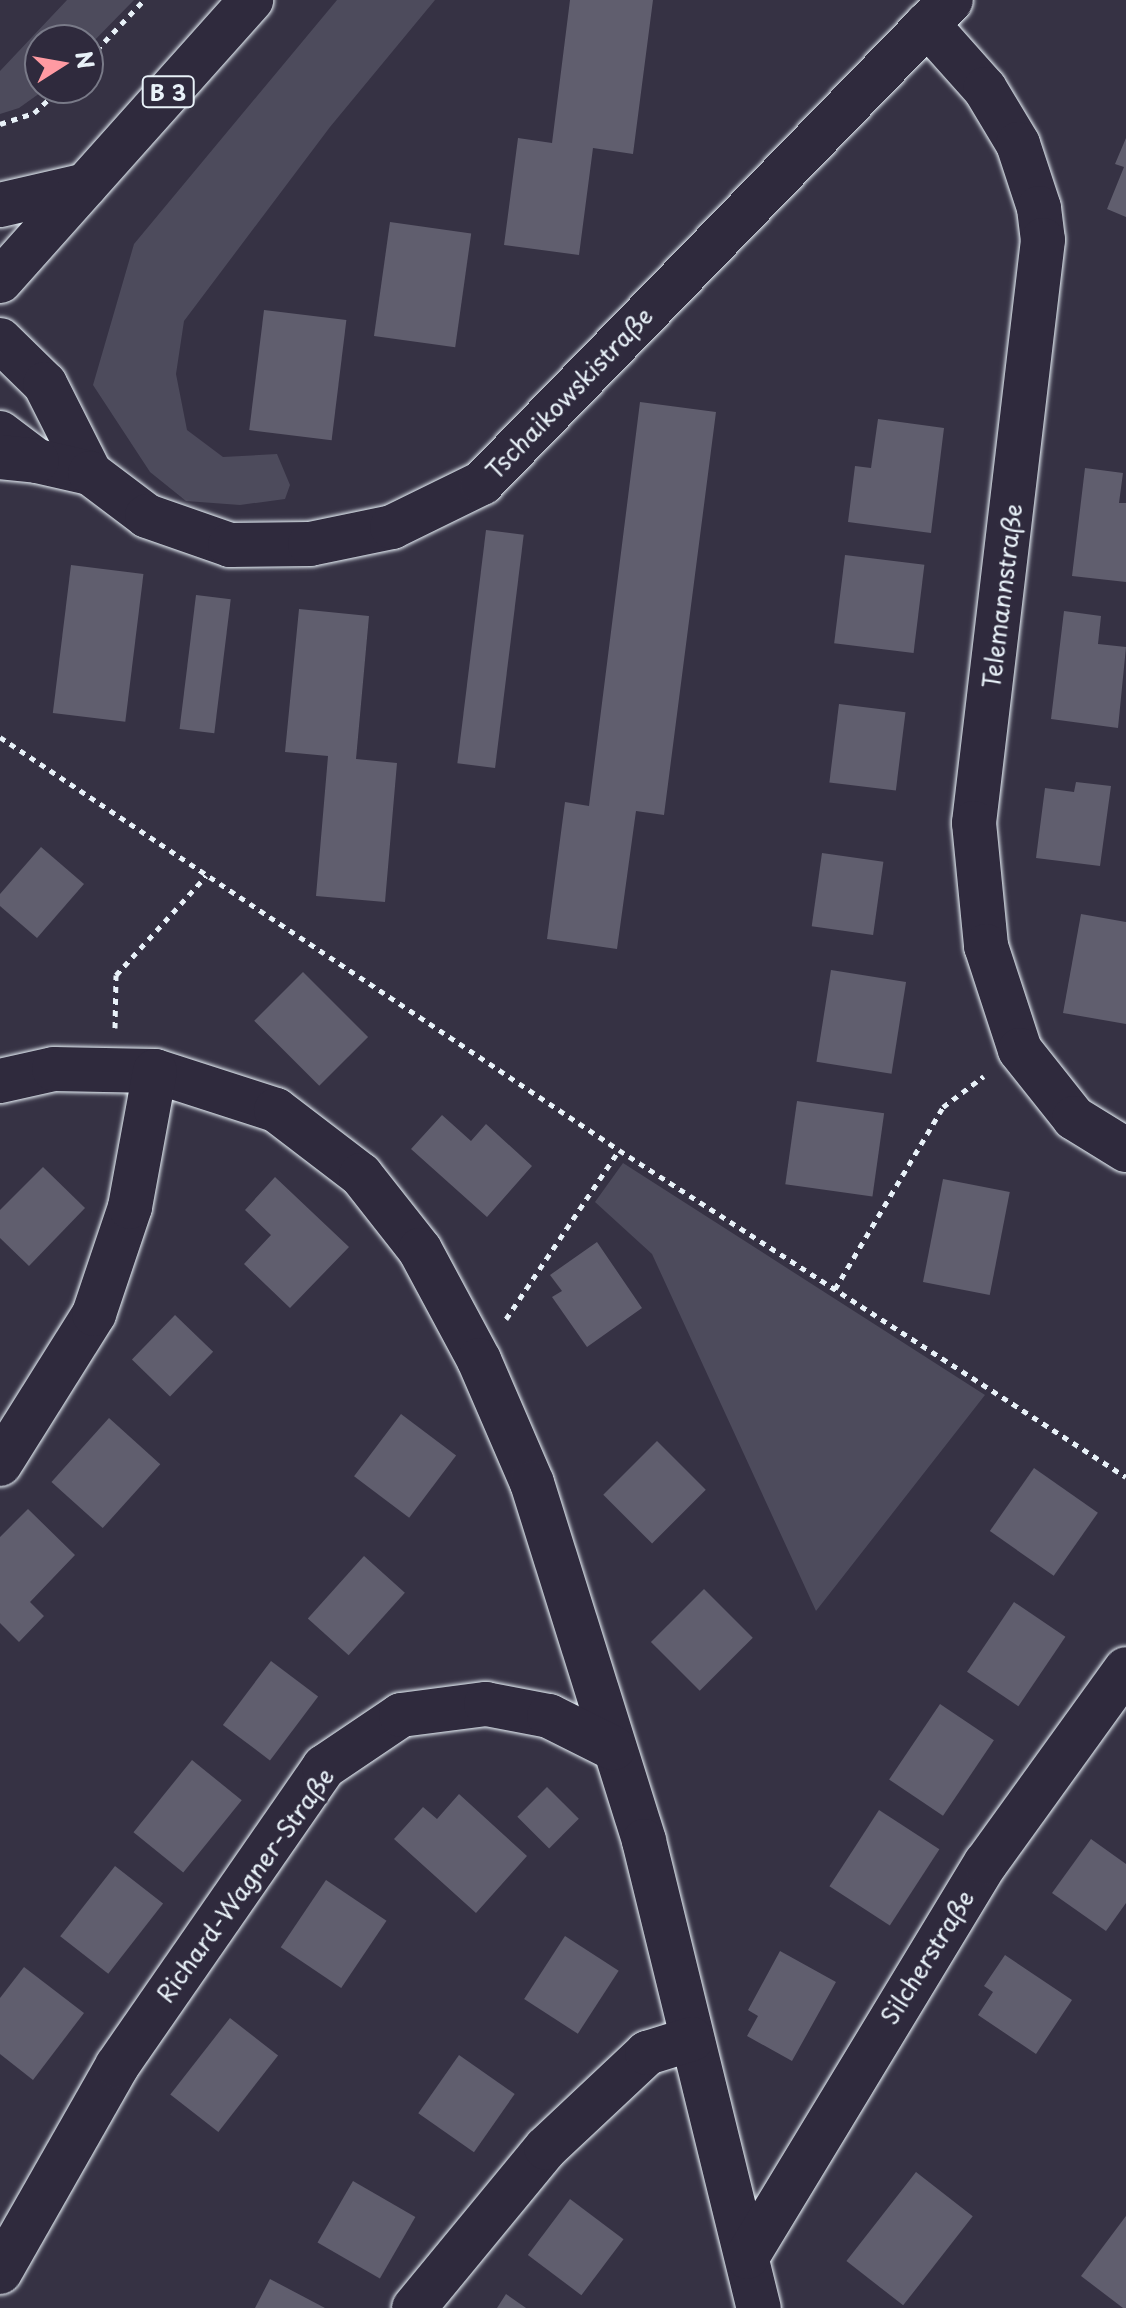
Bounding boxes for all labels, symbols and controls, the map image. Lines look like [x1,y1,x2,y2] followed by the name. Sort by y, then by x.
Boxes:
[24,24,104,104] north arrow
[68,48,104,71] text: N
[140,74,196,110] road number: B 3
[480,301,658,485] street label: Tschaikowskistraße
[976,502,1028,690] street label: Telemannstraße
[150,1762,340,2008] street label: Richard-Wagner-Straße
[874,1885,980,2029] street label: Silcherstraße

